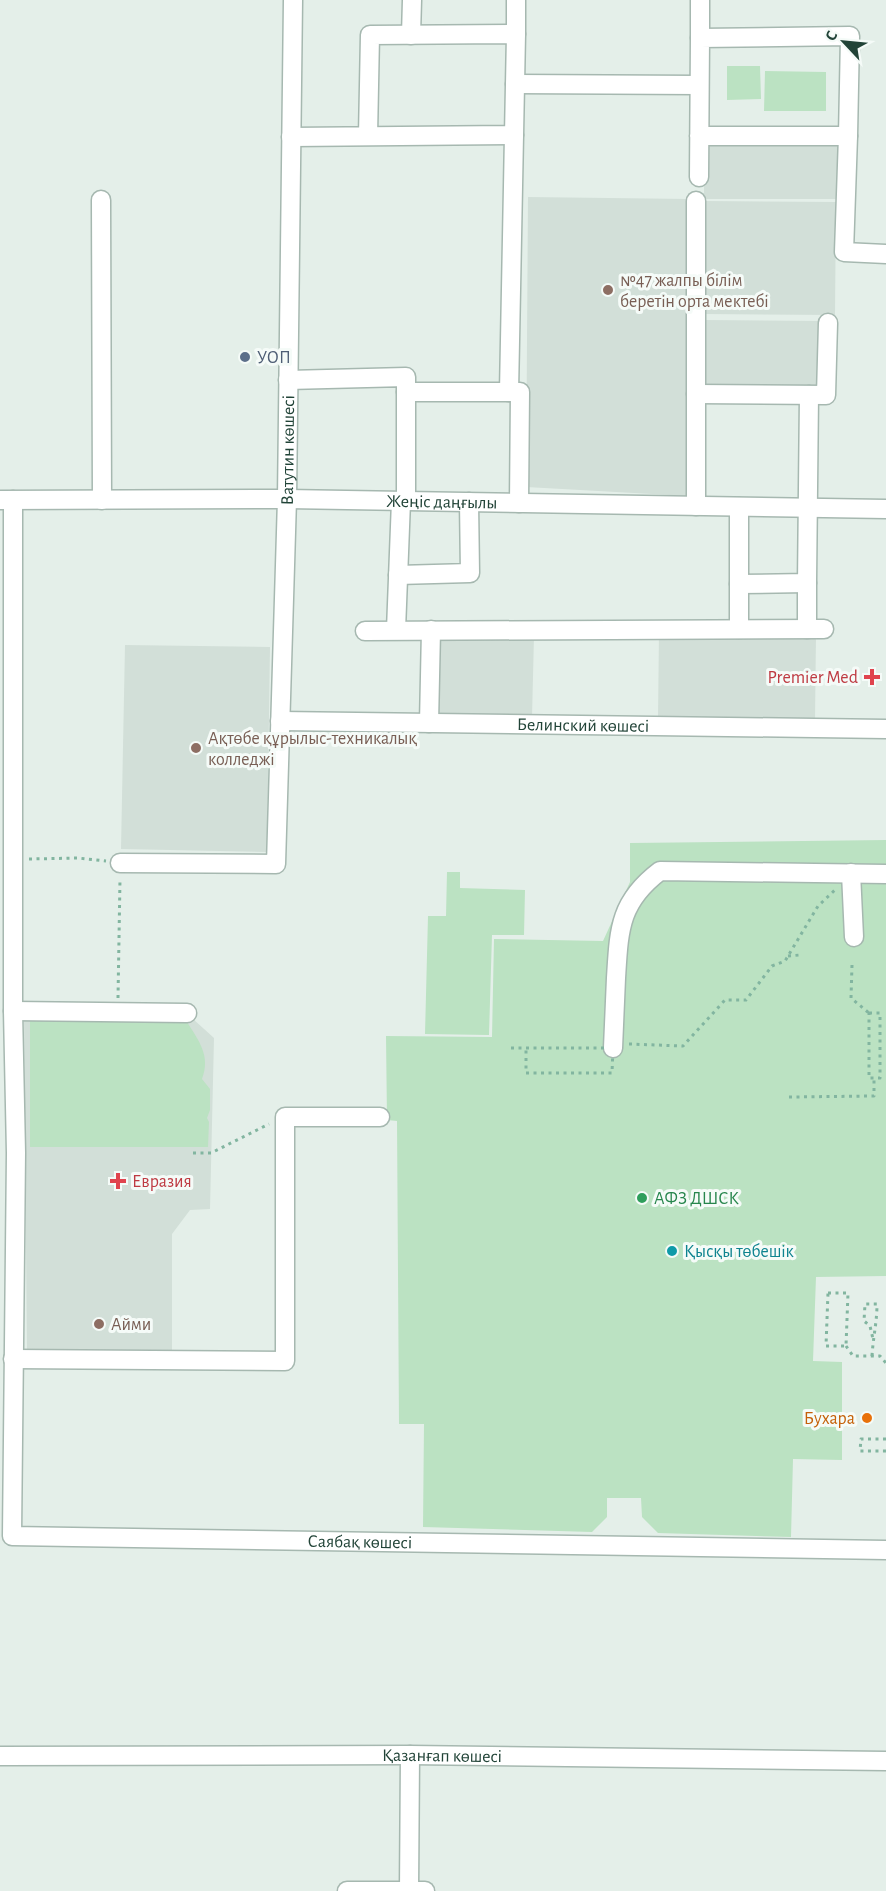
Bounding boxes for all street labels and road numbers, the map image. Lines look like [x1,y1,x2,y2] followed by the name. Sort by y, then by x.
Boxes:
[279,395,298,505] street label: Ватутин көшесі
[386,493,498,513] street label: Жеңіс даңғылы
[517,716,649,736] street label: Белинский көшесі
[308,1532,412,1552] street label: Саябақ көшесі
[382,1747,502,1766] street label: Қазанғап көшесі

